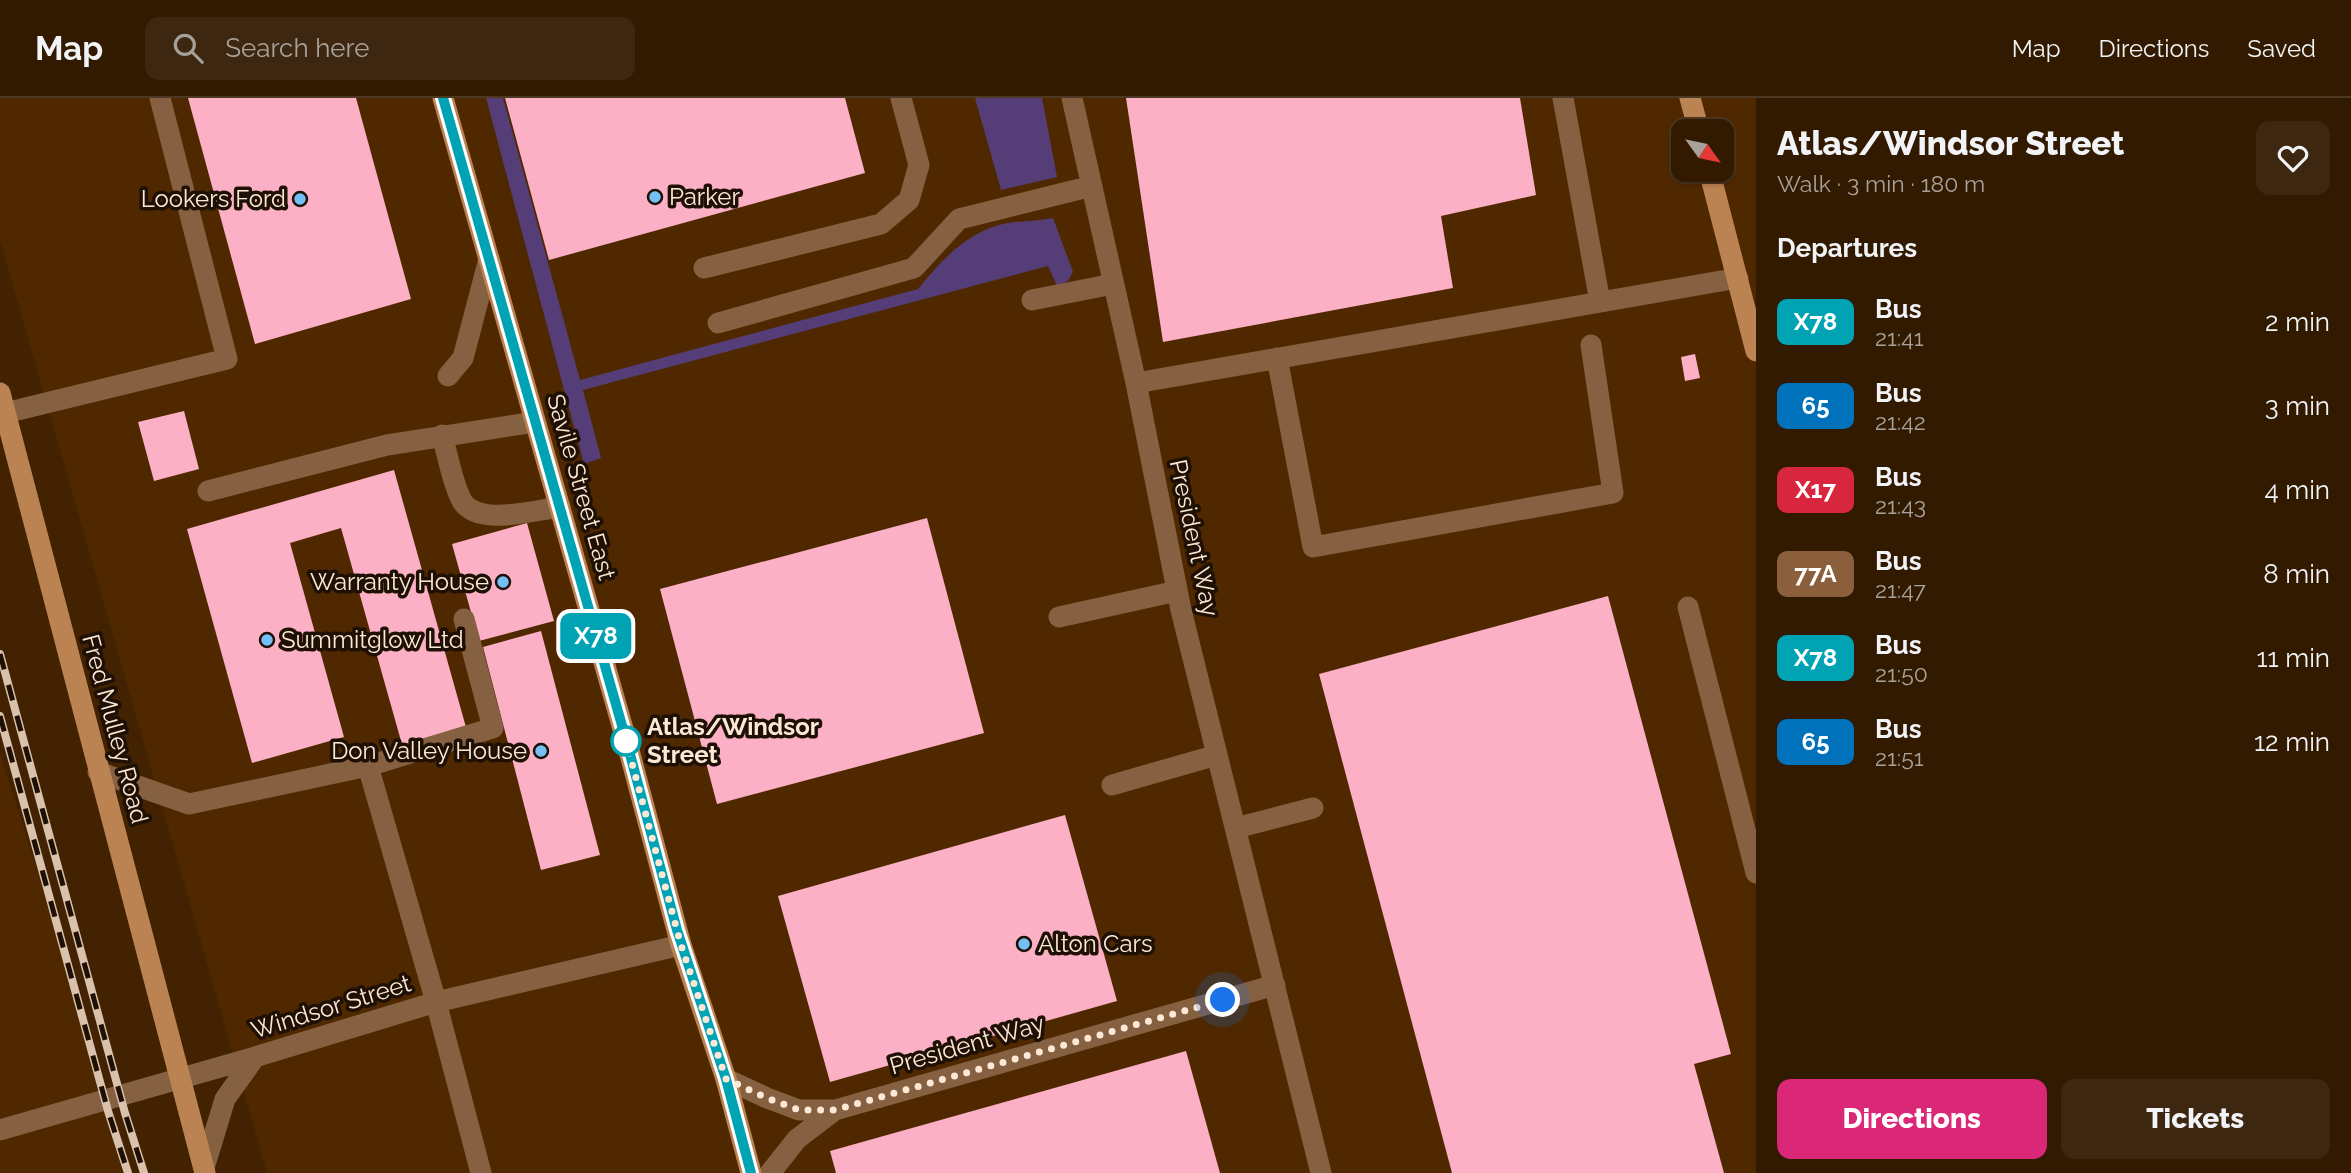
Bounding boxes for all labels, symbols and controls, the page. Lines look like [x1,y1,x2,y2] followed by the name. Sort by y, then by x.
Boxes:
[145,17,635,80] search box
[35,29,103,68] text: Map
[169,29,207,67] icon: search
[225,33,370,63] text: Search here
[2012,34,2061,63] text: Map
[2099,34,2209,63] text: Directions
[2247,34,2316,63] text: Saved
[1671,119,1734,182] north arrow
[1671,119,1734,182] map controls
[2256,121,2330,195] button: heart
[1777,124,2124,163] text: Atlas/Windsor Street
[1777,170,1985,197] text: Walk · 3 min · 180 m
[669,182,740,211] place label: Parker
[141,184,286,213] place label: Lookers Ford
[647,189,663,205] marker: Parker
[292,191,308,207] marker: Lookers Ford
[1777,233,1917,263] text: Departures
[1875,294,1922,324] text: Bus
[1794,307,1837,336] text: X78
[2265,307,2330,337] text: 2 min
[1875,324,1924,351] text: 21:41
[1875,378,1922,408] text: Bus
[541,391,622,583] street label: Savile Street East
[1802,391,1829,420] text: 65
[2265,391,2330,421] text: 3 min
[1875,408,1926,435] text: 21:42
[1164,457,1225,619] street label: President Way
[1875,462,1922,492] text: Bus
[1795,475,1836,504] text: X17
[2264,475,2330,505] text: 4 min
[1875,492,1926,519] text: 21:43
[1875,546,1922,576] text: Bus
[1794,559,1837,588] text: 77A
[2263,559,2330,589] text: 8 min
[310,567,489,596] place label: Warranty House
[495,574,511,590] marker: Warranty House
[1875,576,1926,603] text: 21:47
[556,613,636,659] line badge: X78
[574,621,618,650] text: X78
[281,625,464,654] place label: Summitglow Ltd
[1875,630,1922,660] text: Bus
[76,631,155,827] street label: Fred Mulley Road
[259,632,275,648] marker: Summitglow Ltd
[1794,643,1837,672] text: X78
[2256,643,2330,673] text: 11 min
[1875,660,1928,687] text: 21:50
[647,712,819,769] place label: Atlas/Windsor Street
[1875,714,1922,744] text: Bus
[611,726,641,756] marker: Atlas/Windsor Street
[1802,727,1829,756] text: 65
[2254,727,2330,757] text: 12 min
[331,736,527,765] place label: Don Valley House
[533,743,549,759] marker: Don Valley House
[1875,744,1924,771] text: 21:51
[1038,929,1153,958] place label: Alton Cars
[1016,936,1032,952] marker: Alton Cars
[247,968,414,1045] street label: Windsor Street
[1205,982,1240,1017] your location
[886,1009,1048,1080] street label: President Way
[1777,1079,2047,1159] button: Directions
[2061,1079,2330,1159] button: Tickets

